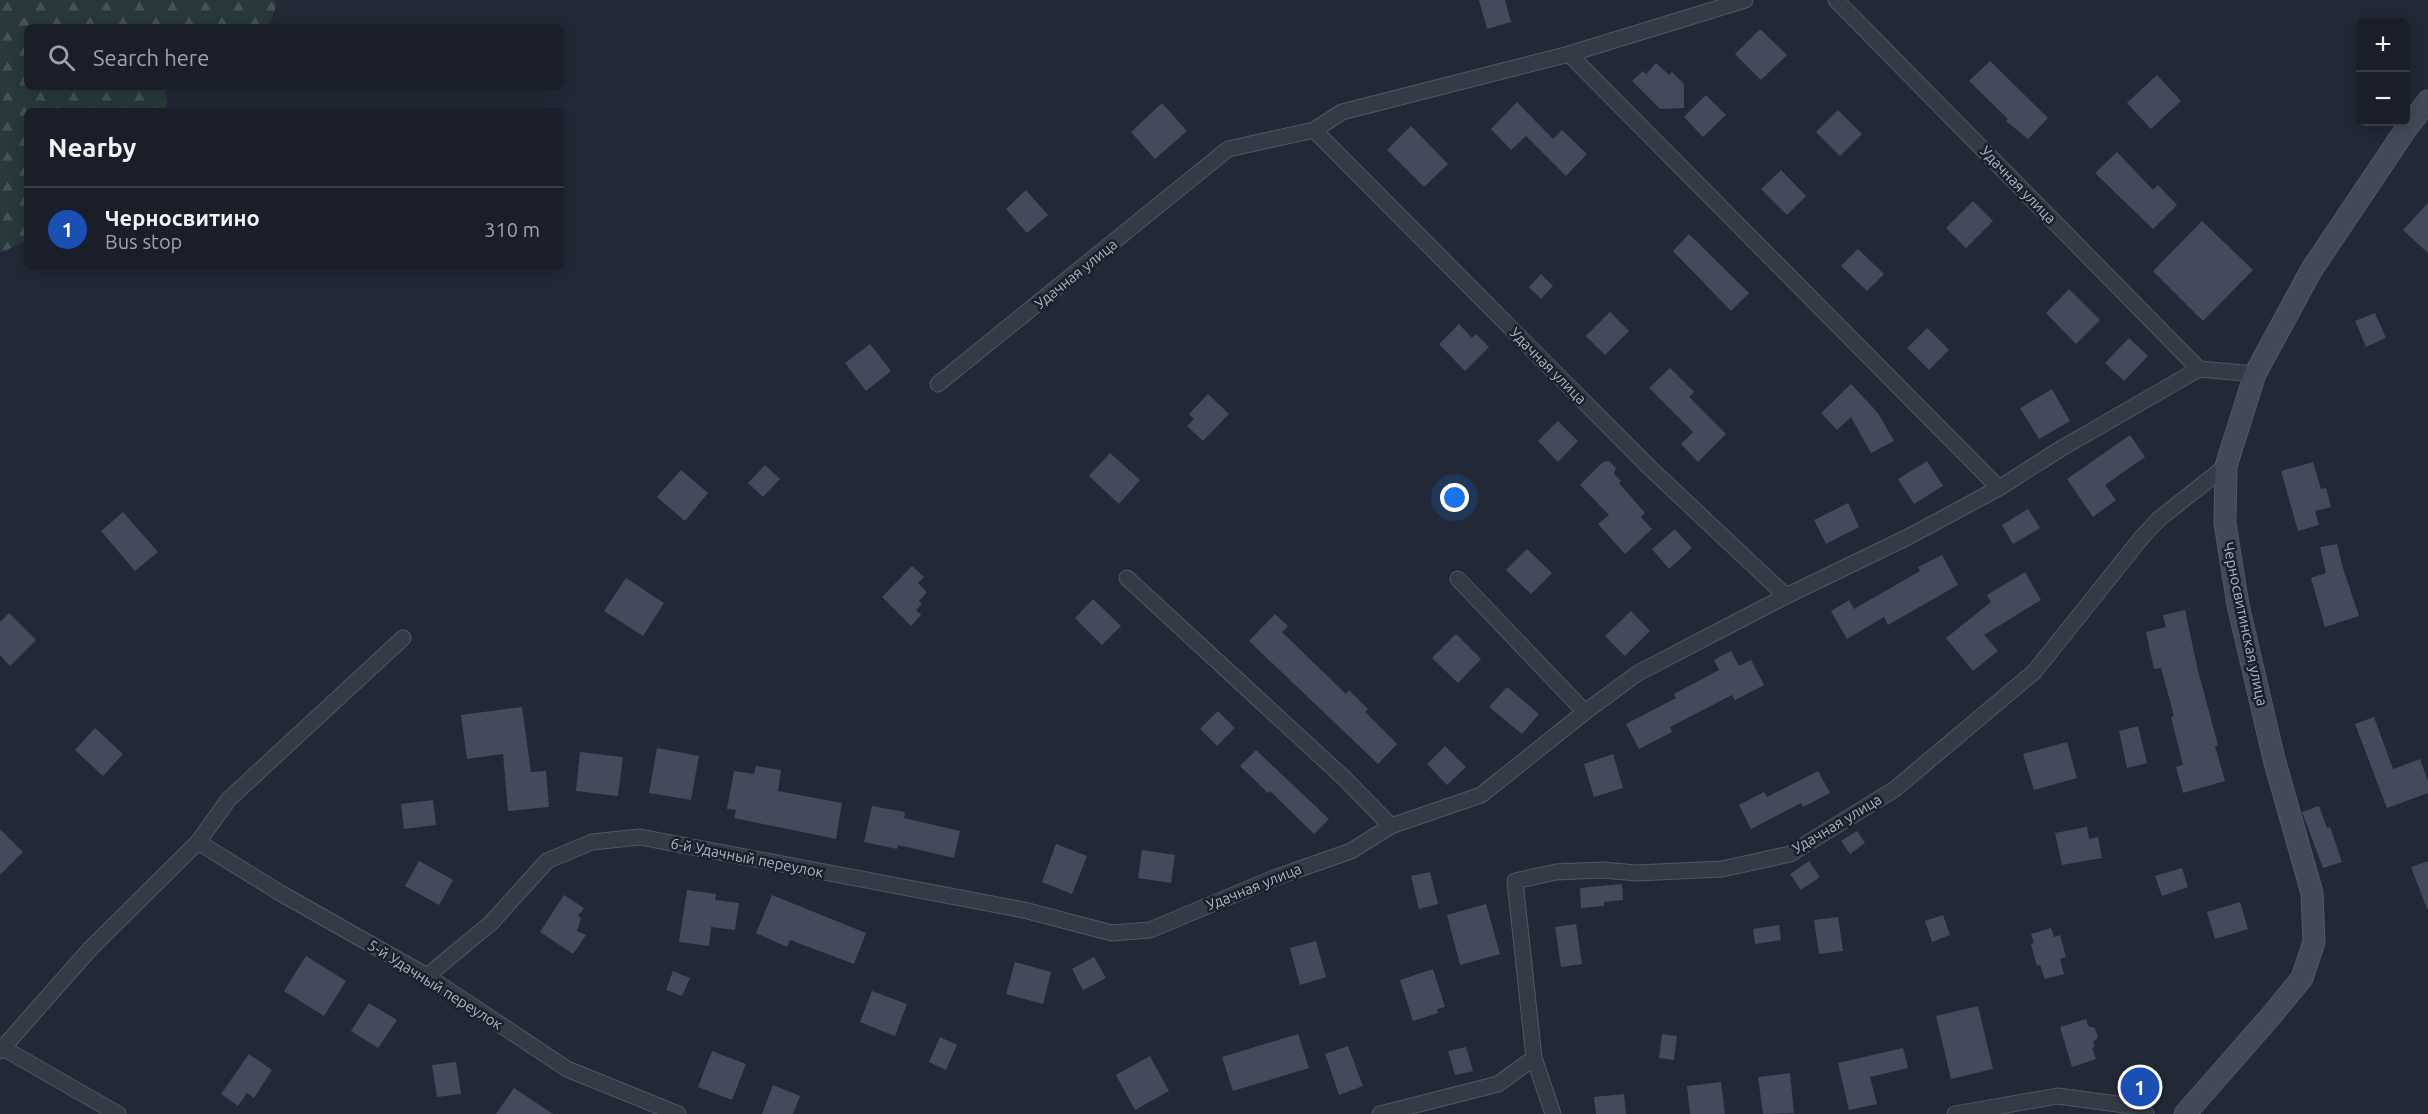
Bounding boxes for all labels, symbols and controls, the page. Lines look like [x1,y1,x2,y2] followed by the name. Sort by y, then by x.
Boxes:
[2356,18,2410,126] map controls
[2356,18,2410,72] button: +
[24,24,564,90] search box
[45,41,78,74] icon: search
[93,45,209,70] text: Search here
[2356,72,2410,126] button: −
[48,133,136,162] text: Nearby
[1977,142,2060,227] street label: Удачная улица
[105,205,260,230] text: Черносвитино
[62,218,73,241] text: 1
[484,218,540,241] text: 310 m
[105,230,182,253] text: Bus stop
[1031,235,1120,312] street label: Удачная улица
[1507,324,1590,407] street label: Удачная улица
[1440,483,1469,512] your location
[2220,540,2271,707] street label: Черносвитинская улица
[1789,790,1884,857] street label: Удачная улица
[669,834,825,881] street label: 6-й Удачный переулок
[1204,860,1304,913] street label: Удачная улица
[365,936,506,1033] street label: 5-й Удачный переулок
[2120,1064,2160,1110] pin: 1

